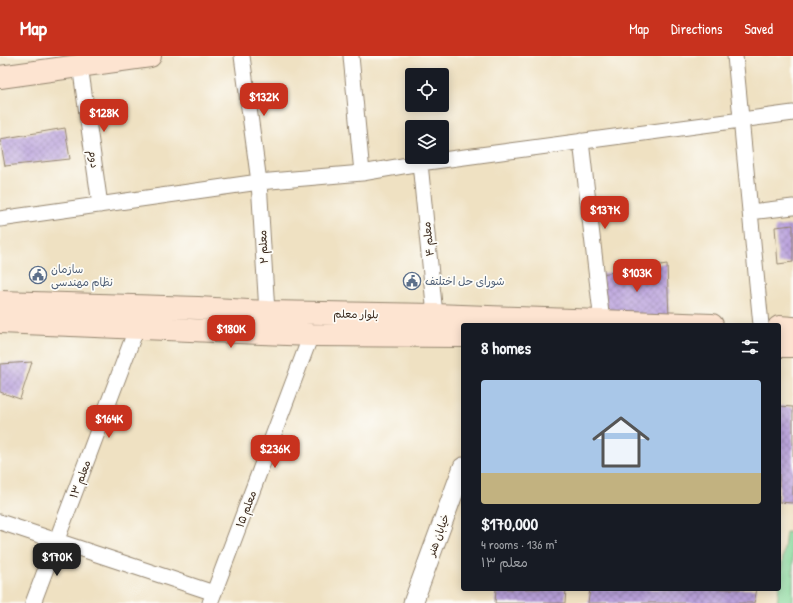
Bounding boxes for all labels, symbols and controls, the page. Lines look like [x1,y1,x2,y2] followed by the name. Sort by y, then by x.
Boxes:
[20,15,47,41] text: Map
[629,19,649,38] text: Map
[671,19,722,38] text: Directions
[744,19,773,38] text: Saved
[405,68,449,164] map controls
[405,68,449,112] button: locate
[236,83,292,117] pin: $132K
[249,87,279,105] text: $132K
[76,99,132,133] pin: $128K
[89,103,119,121] text: $128K
[405,120,449,164] button: layers
[84,149,102,169] street label: دوم
[577,196,633,230] pin: $137K
[590,200,620,218] text: $137K
[419,221,439,257] street label: معلم ۴
[255,229,273,264] street label: معلم ۲
[609,259,665,293] pin: $103K
[51,262,113,291] place label: سازمان نظام مهندسی
[622,263,652,281] text: $103K
[28,265,48,285] public building icon: سازمان نظام مهندسی
[402,271,422,291] public building icon: شورای حل اختلتف
[425,274,504,289] place label: شورای حل اختلتف
[333,307,379,323] street label: بلوار معلم
[203,315,259,349] pin: $180K
[216,319,246,337] text: $180K
[481,336,531,359] text: 8 homes
[739,336,761,358] icon: filters
[81,405,137,439] pin: $164K
[585,406,657,478] icon: home
[95,409,123,427] text: $164K
[247,435,303,469] pin: $236K
[260,439,290,457] text: $236K
[66,458,96,501] street label: معلم ۱۳
[233,489,261,530] street label: معلم ۱۵
[424,512,453,559] street label: خیابان هنر
[481,512,538,535] text: $170,000
[481,535,557,553] text: 4 rooms · 136 m²
[29,543,85,577] pin: $170K
[42,547,72,565] text: $170K
[481,553,528,571] text: معلم ۱۳

